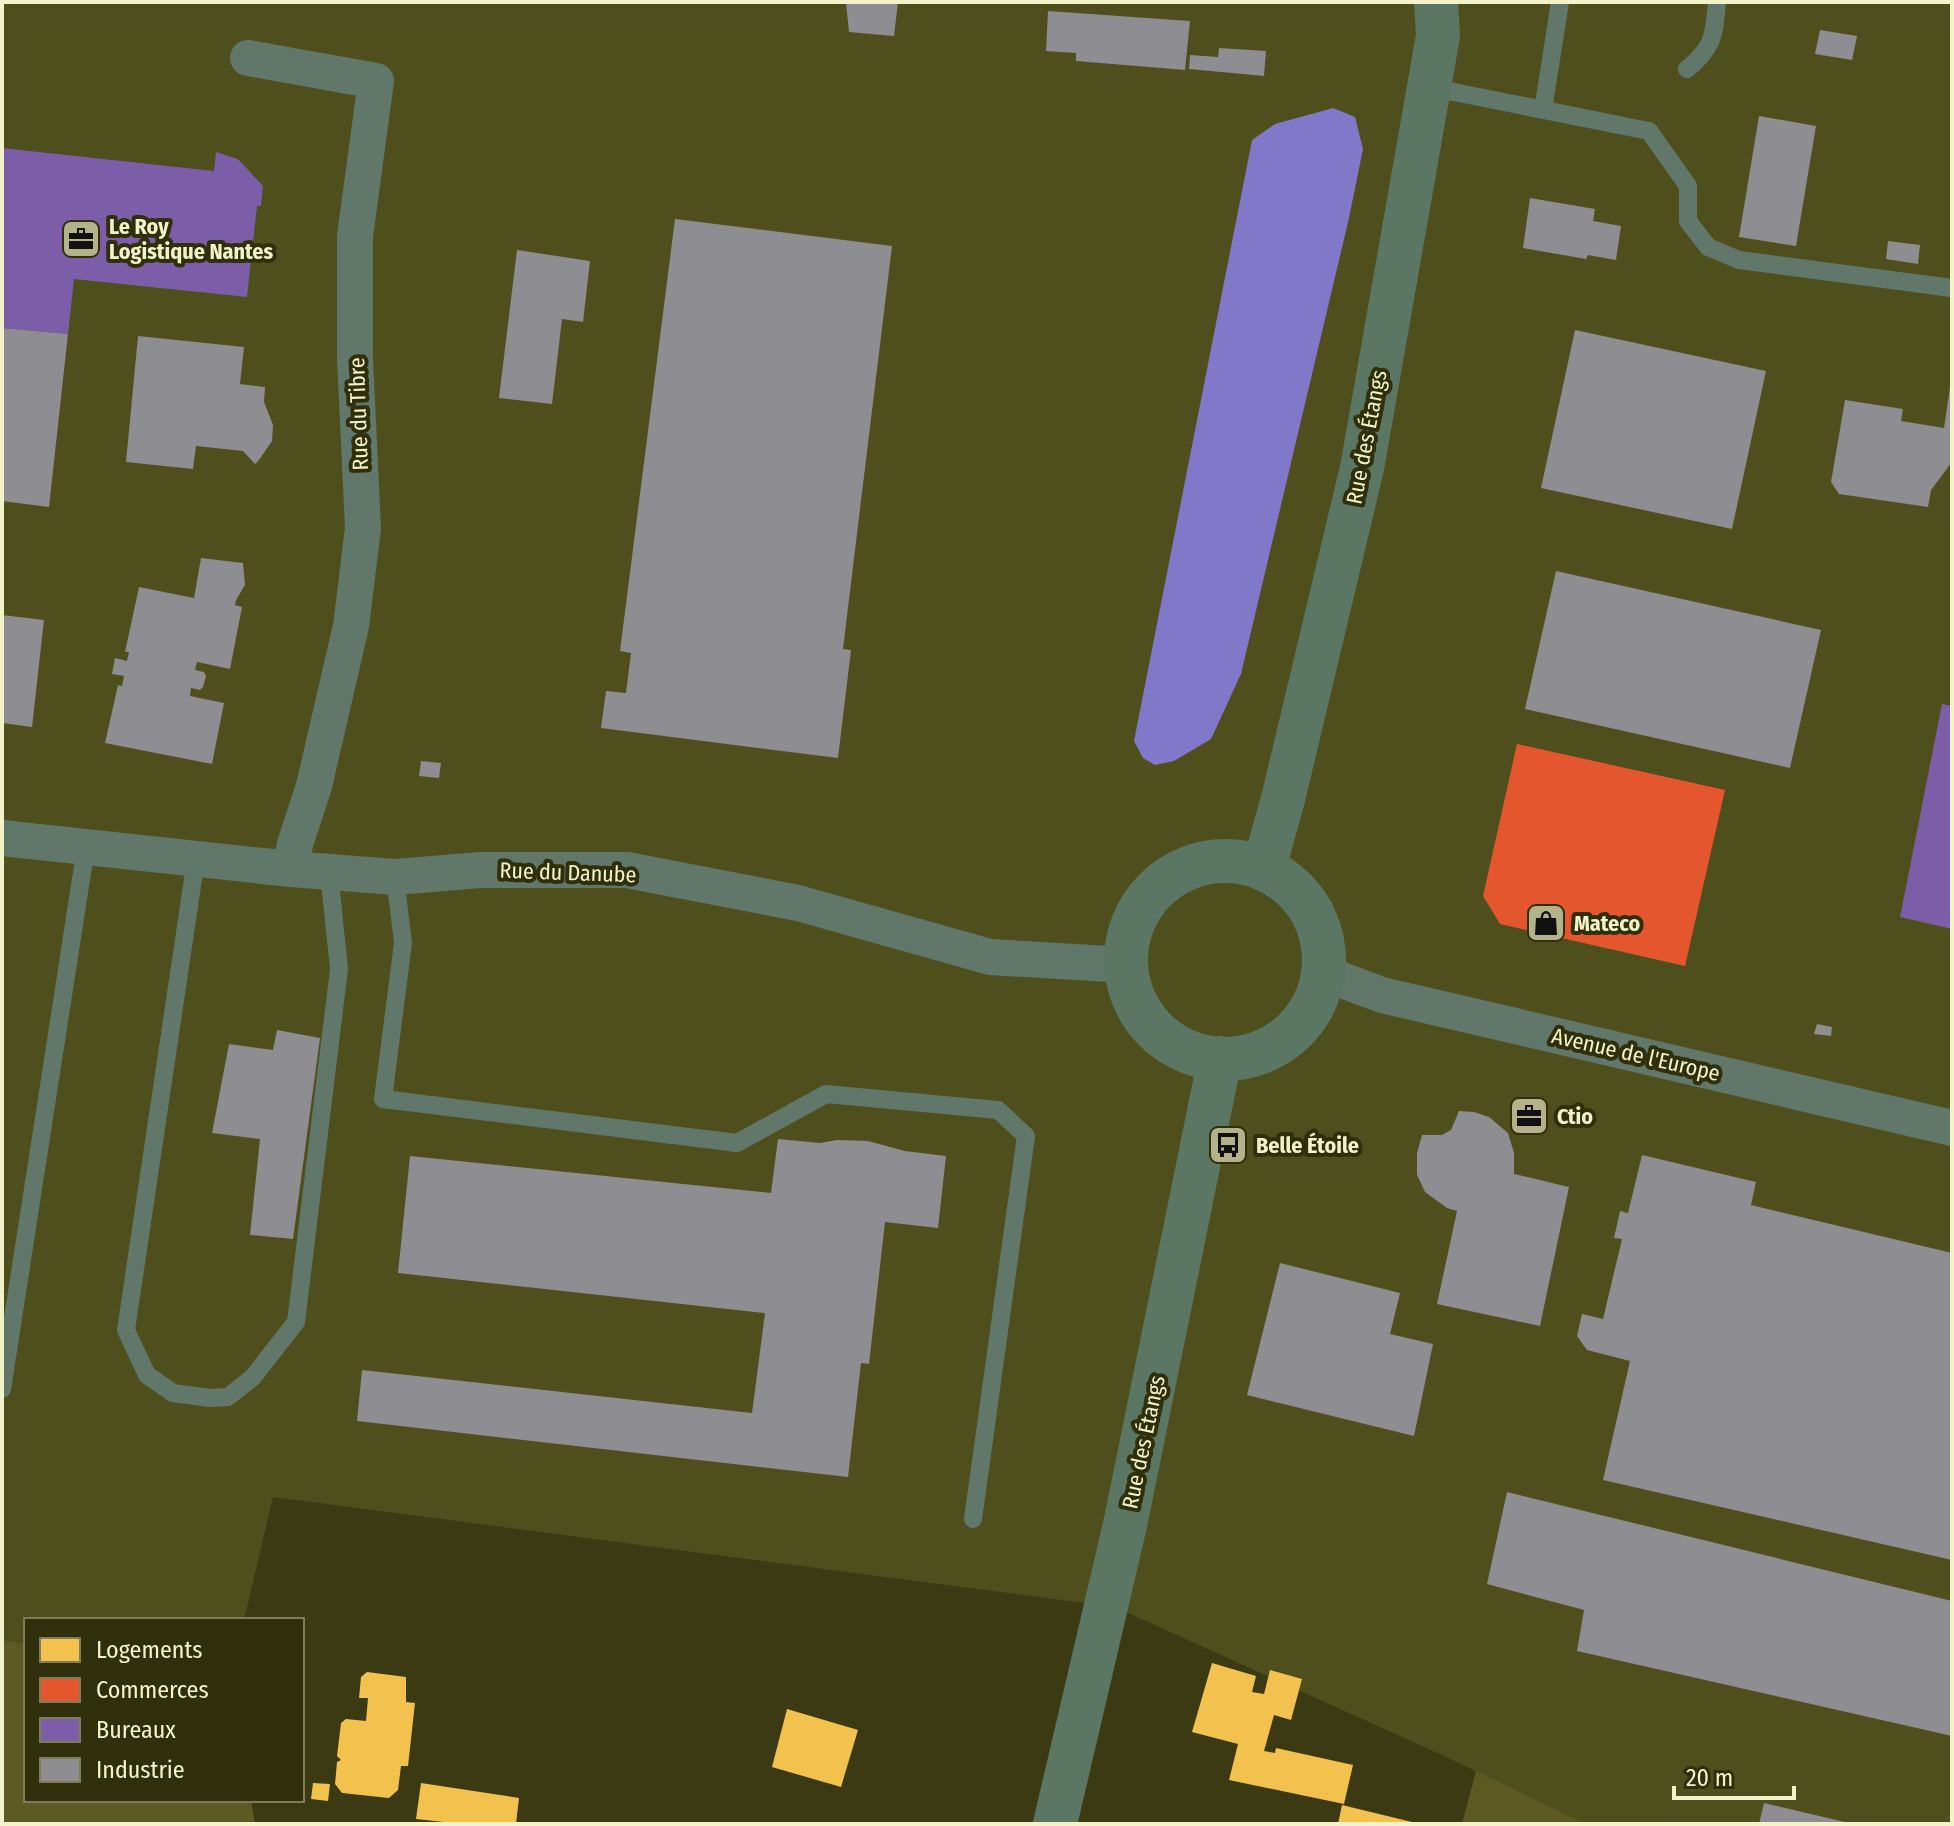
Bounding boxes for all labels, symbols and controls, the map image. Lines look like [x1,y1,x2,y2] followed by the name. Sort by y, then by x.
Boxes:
[109,213,274,265] place label: Le Roy Logistique Nantes
[60,218,102,260] office icon: Le Roy Logistique Nantes
[343,357,374,471] street label: Rue du Tibre
[1340,368,1393,506] street label: Rue des Étangs
[499,857,637,888] street label: Rue du Danube
[1525,902,1567,944] shop icon: Mateco
[1574,910,1640,937] place label: Mateco
[1549,1022,1723,1087] street label: Avenue de l'Europe
[1508,1095,1550,1137] office icon: Ctio
[1557,1103,1593,1130] place label: Ctio
[1207,1124,1249,1166] bus stop icon: Belle Étoile
[1256,1132,1359,1159] place label: Belle Étoile
[1116,1373,1171,1511] street label: Rue des Étangs
[24,1618,304,1802] legend
[96,1636,203,1664] text: Logements
[96,1676,209,1704] text: Commerces
[96,1716,176,1744] text: Bureaux
[1674,1750,1794,1800] scale bar
[96,1756,185,1784] text: Industrie
[1686,1764,1733,1792] text: 20 m

